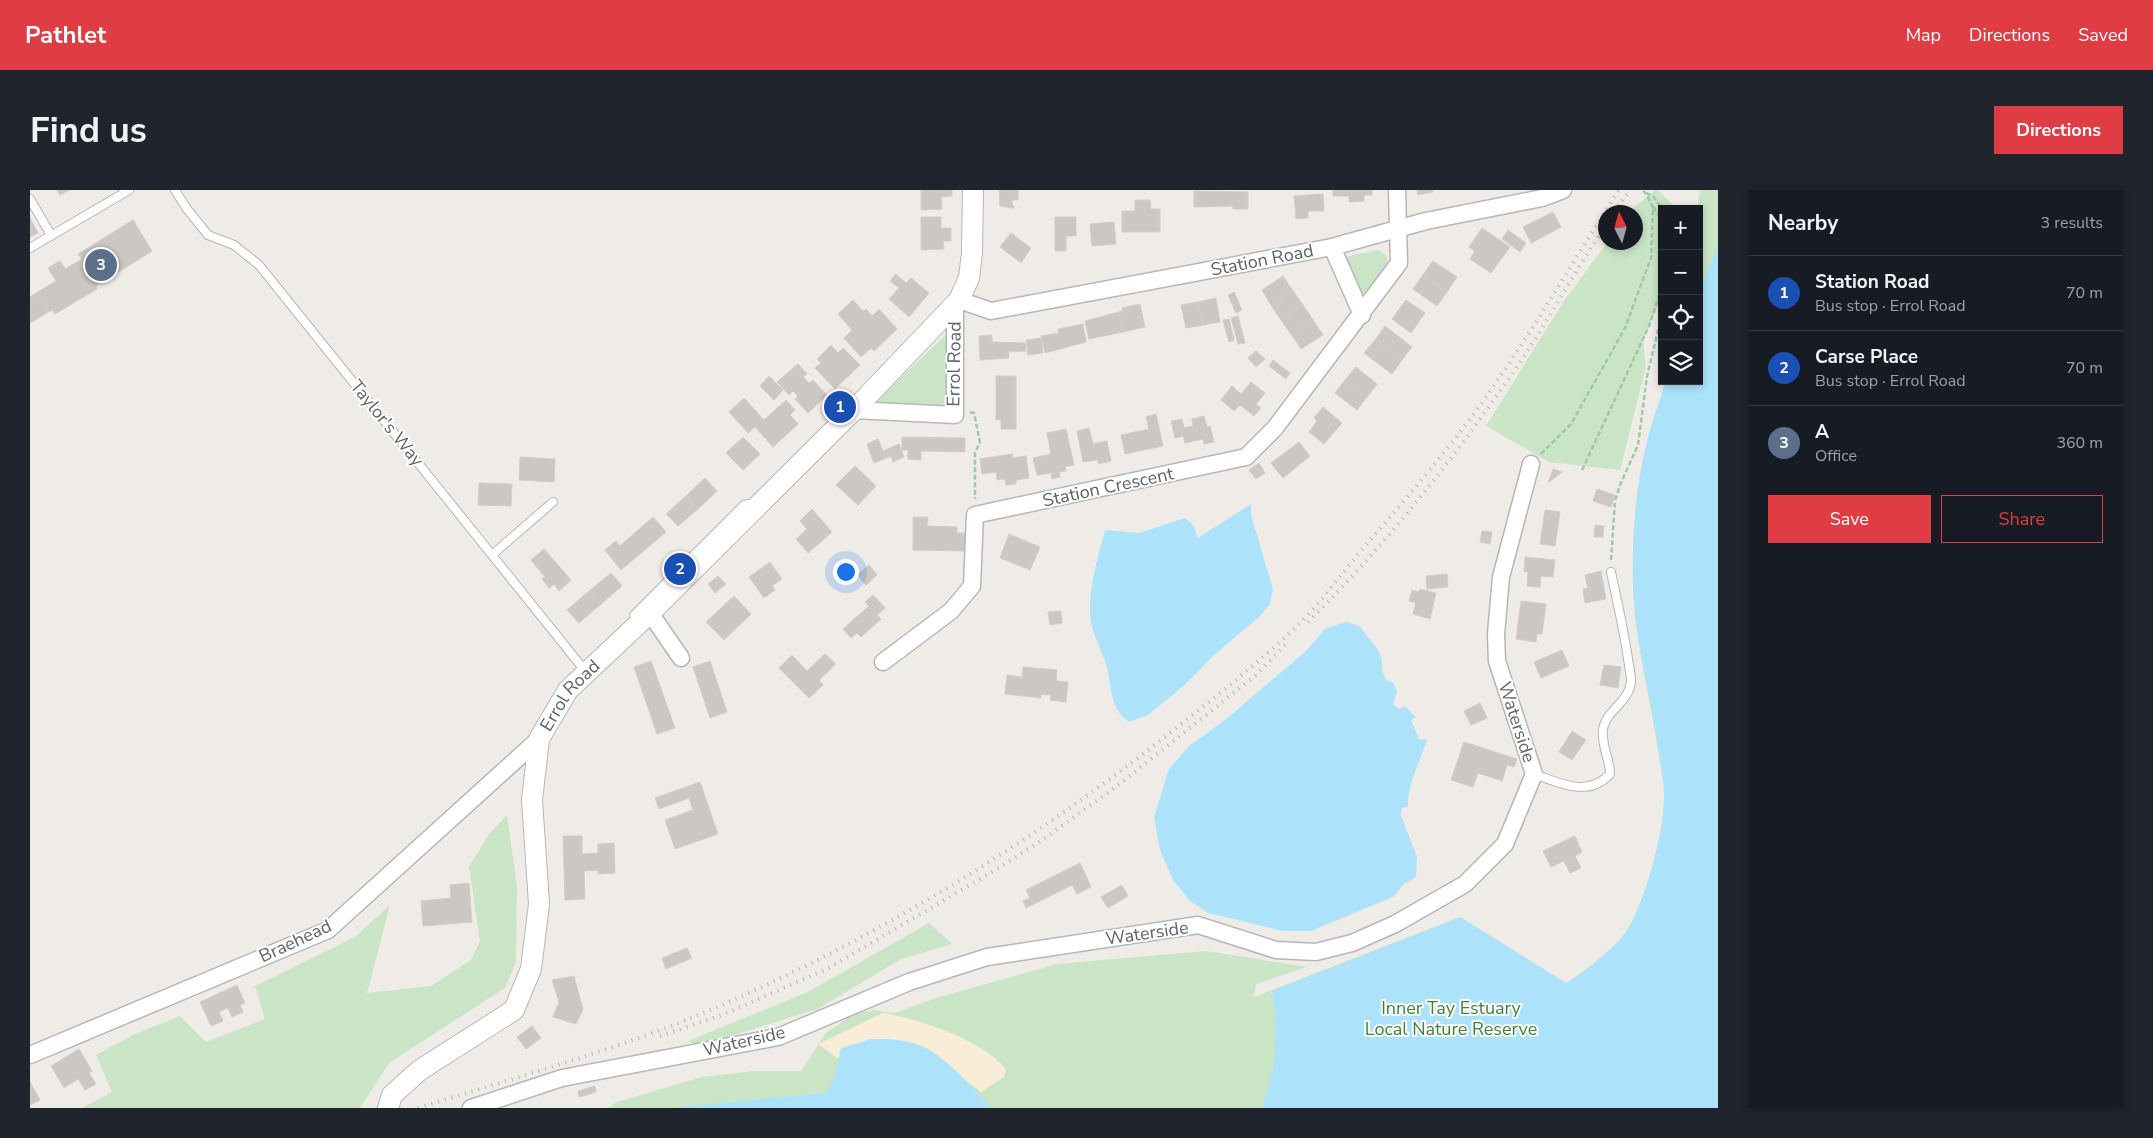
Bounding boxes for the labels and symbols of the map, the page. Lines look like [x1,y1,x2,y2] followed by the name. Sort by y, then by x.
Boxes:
[1598,205,1643,250] north arrow
[1209,238,1315,282] street label: Station Road
[85,246,117,284] pin: 3
[941,321,967,407] street label: Errol Road
[345,375,430,472] street label: Taylor's Way
[824,388,856,426] pin: 1
[1040,461,1176,513] street label: Station Crescent
[664,550,696,588] pin: 2
[833,559,859,585] your location
[534,654,605,735] street label: Errol Road
[1493,679,1541,765] street label: Waterside
[255,914,335,968] street label: Braehead
[1104,915,1190,951] street label: Waterside
[1365,996,1537,1041] park label: Inner Tay Estuary Local Nature Reserve
[701,1020,787,1062] street label: Waterside

